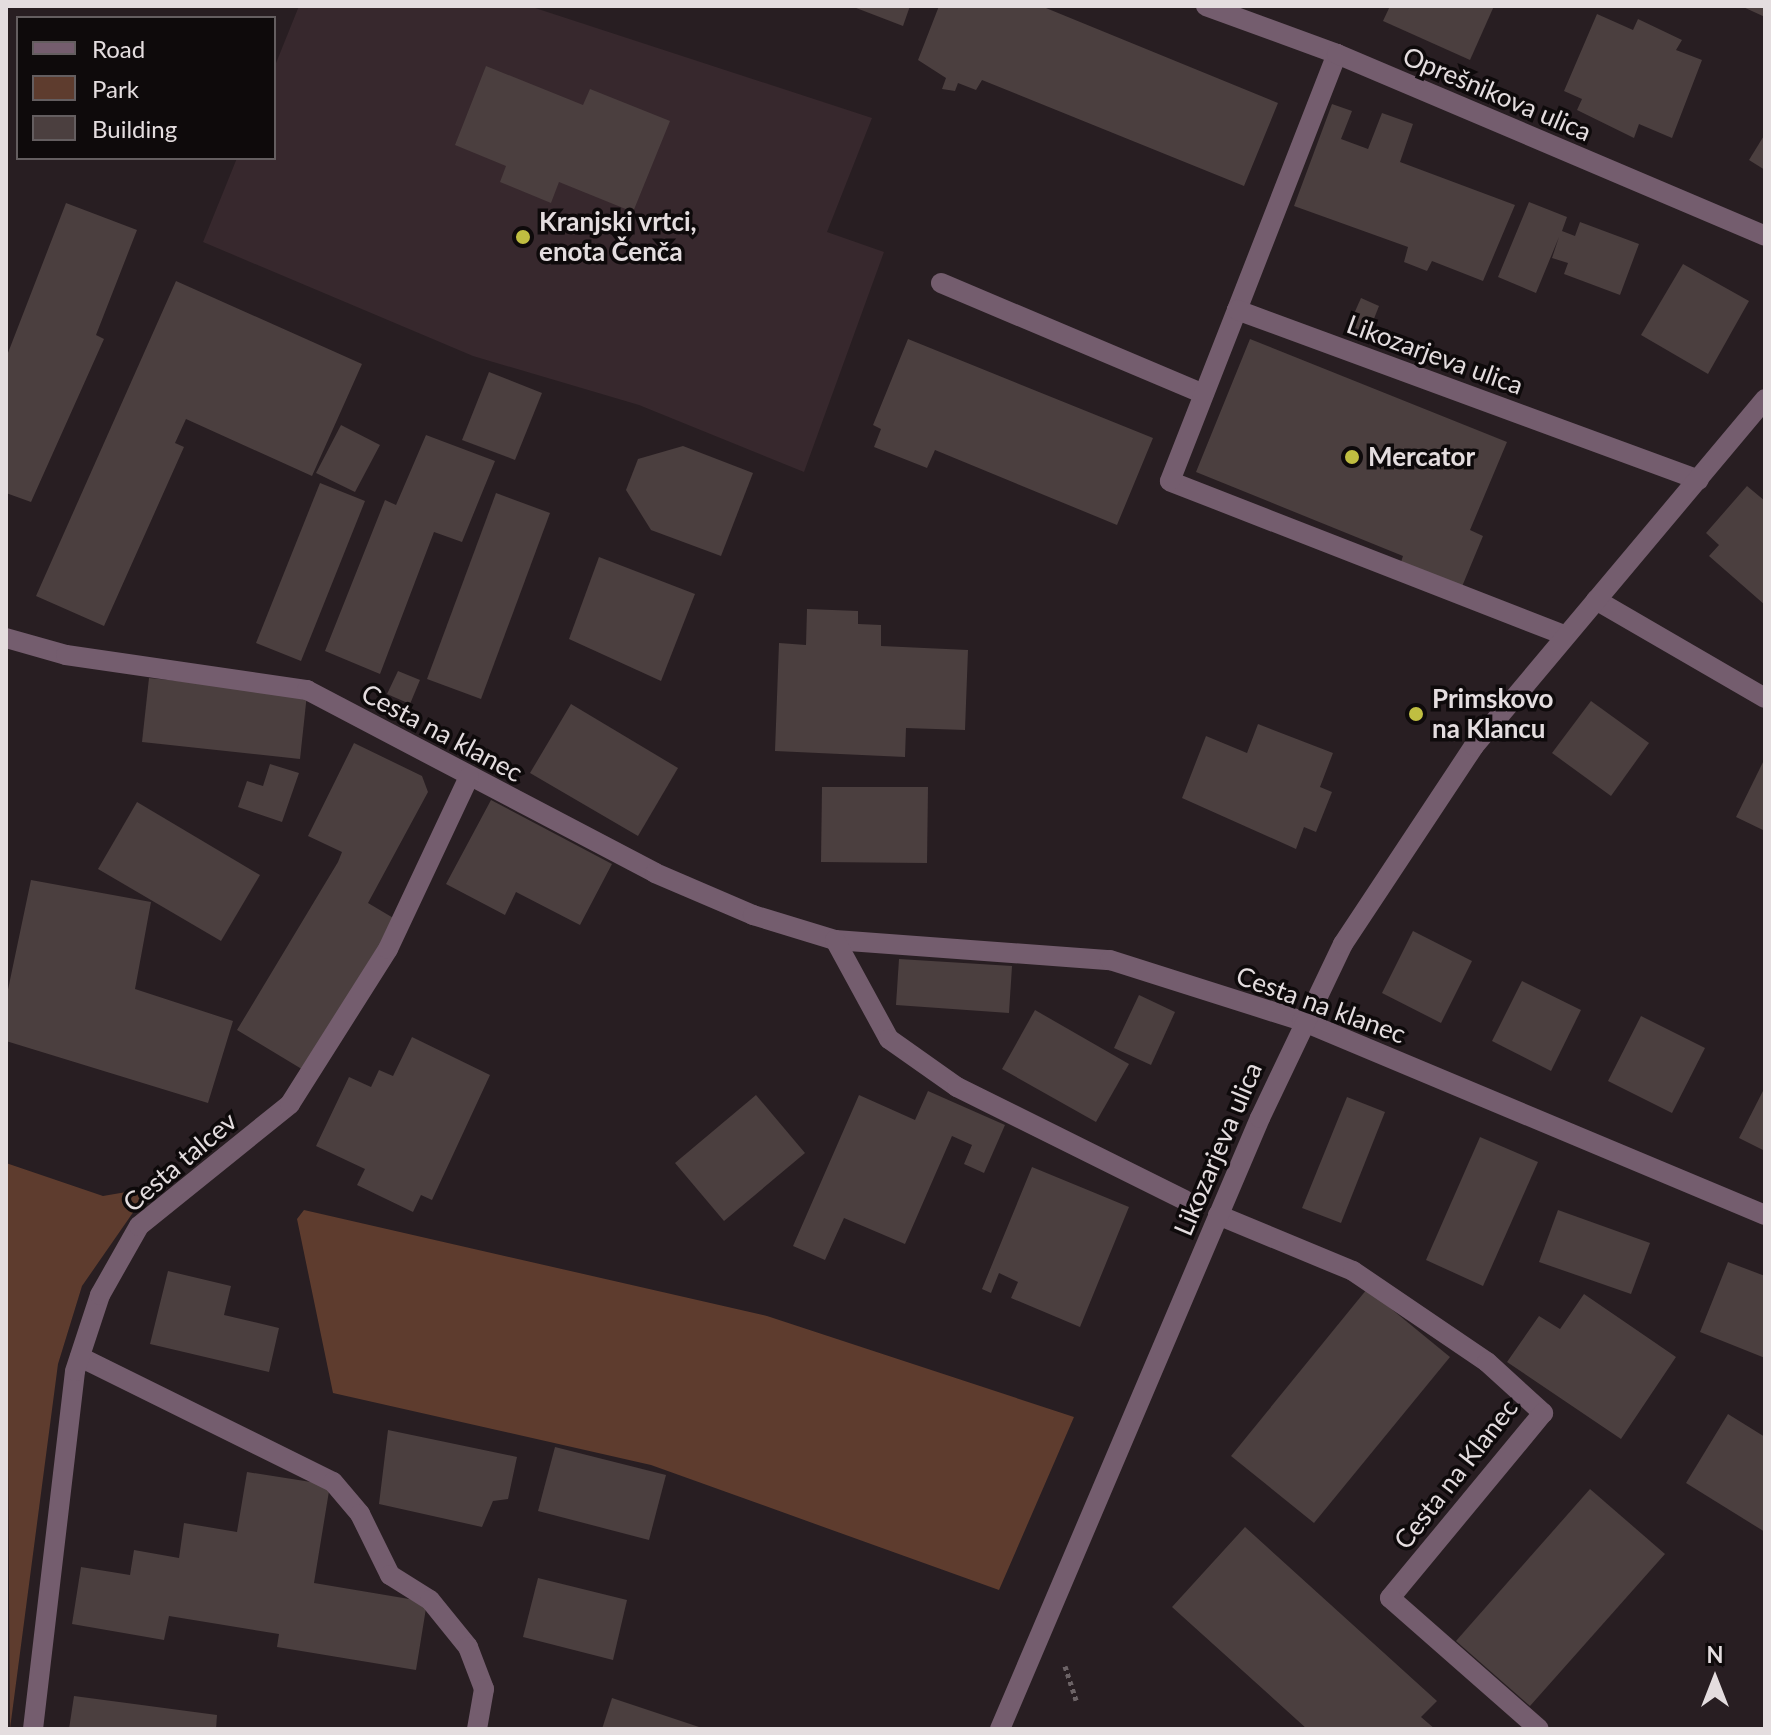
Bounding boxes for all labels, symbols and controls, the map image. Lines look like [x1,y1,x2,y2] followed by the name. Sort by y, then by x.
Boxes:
[16,16,276,160] legend
[92,34,145,63] text: Road
[1398,40,1596,148] street label: Oprešnikova ulica
[92,74,139,103] text: Park
[92,114,177,143] text: Building
[539,206,697,268] place label: Kranjski vrtci, enota Čenča
[514,228,532,246] marker: Kranjski vrtci, enota Čenča
[1343,309,1527,401] street label: Likozarjeva ulica
[1368,441,1475,473] place label: Mercator
[1343,448,1361,466] marker: Mercator
[356,677,528,789] street label: Cesta na klanec
[1432,683,1553,744] place label: Primskovo na Klancu
[1407,705,1425,723] marker: Primskovo na Klancu
[1232,960,1410,1050] street label: Cesta na klanec
[1167,1058,1269,1240] street label: Likozarjeva ulica
[117,1106,243,1218] street label: Cesta talcev
[1388,1393,1524,1555] street label: Cesta na Klanec
[1675,1639,1755,1719] north arrow
[1707,1641,1723,1668] text: N

